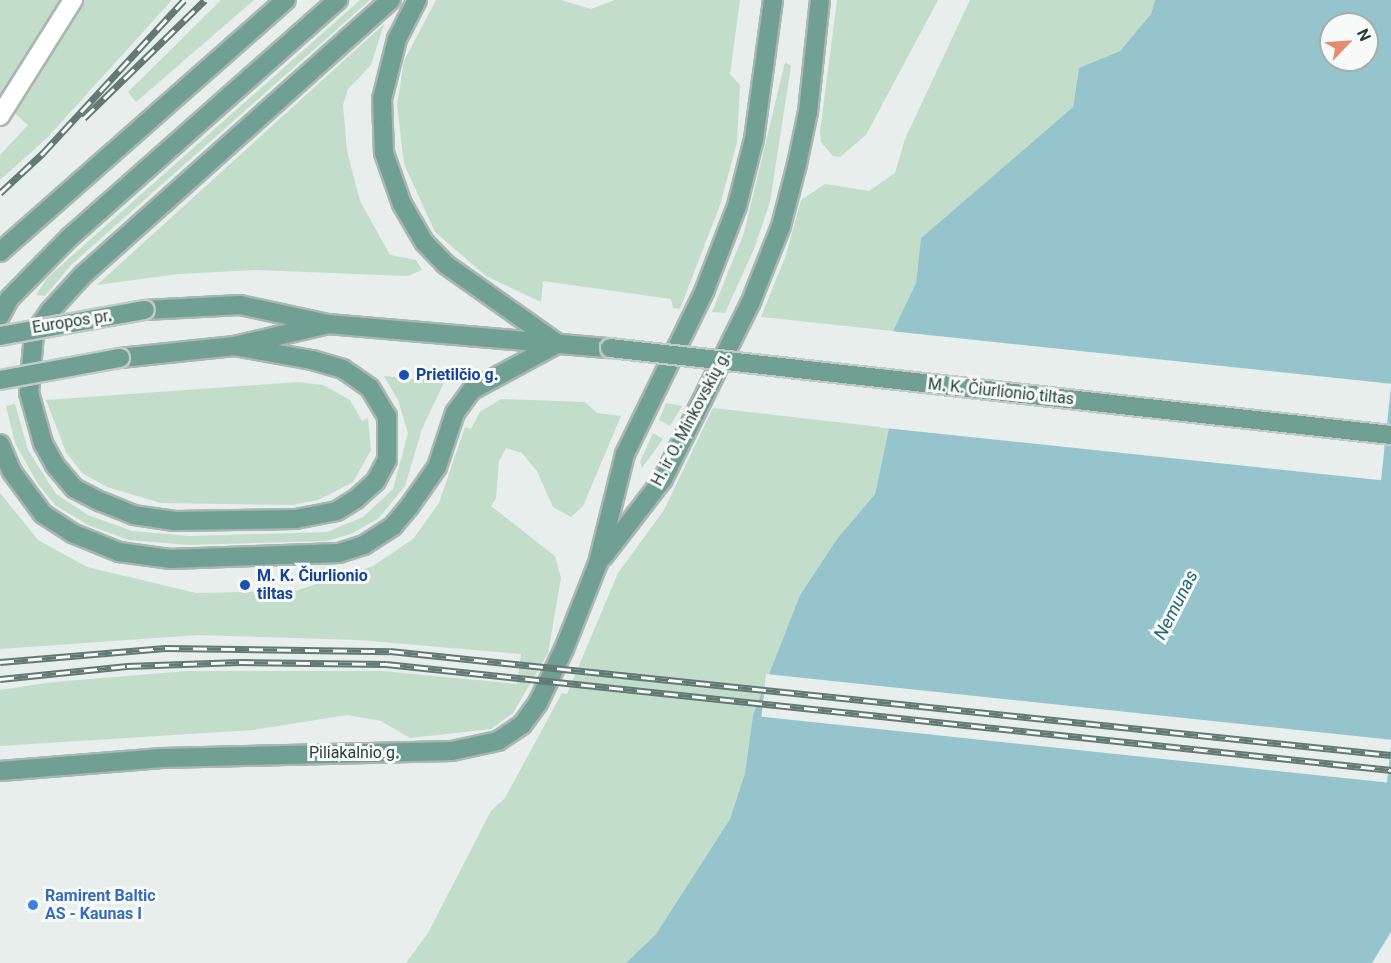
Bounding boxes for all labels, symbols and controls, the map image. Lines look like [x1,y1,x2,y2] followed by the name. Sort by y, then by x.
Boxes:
[1319,12,1379,72] north arrow
[1353,26,1375,44] text: N
[31,306,113,338] street label: Europos pr.
[648,349,734,489] street label: H. ir O. Minkovskių g.
[416,365,498,385] place label: Prietilčio g.
[397,368,411,382] marker: Prietilčio g.
[927,375,1075,409] street label: M. K. Čiurlionio tiltas
[257,566,368,604] place label: M. K. Čiurlionio tiltas
[1149,567,1203,643] water label: Nemunas
[238,578,252,592] marker: M. K. Čiurlionio tiltas
[309,743,399,763] street label: Piliakalnio g.
[45,886,156,924] place label: Ramirent Baltic AS - Kaunas I
[26,898,40,912] marker: Ramirent Baltic AS - Kaunas I

